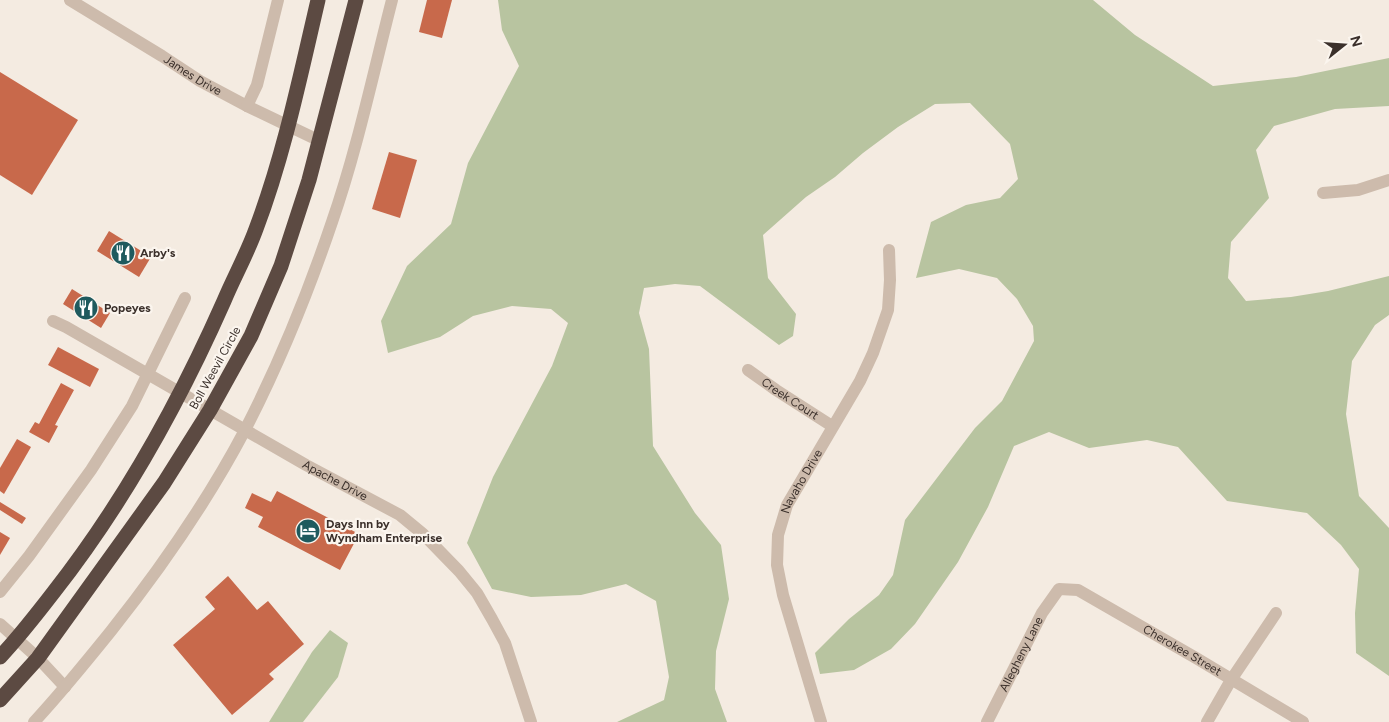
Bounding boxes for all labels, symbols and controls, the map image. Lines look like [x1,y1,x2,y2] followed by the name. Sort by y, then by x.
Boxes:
[1319,20,1369,70] north arrow
[1346,34,1366,49] text: N
[161,52,224,98] street label: James Drive
[110,240,136,266] restaurant icon: Arby's
[140,246,176,260] place label: Arby's
[73,295,99,321] restaurant icon: Popeyes
[104,301,151,315] place label: Popeyes
[186,324,244,412] street label: Boll Weevil Circle
[759,375,822,423] street label: Creek Court
[778,446,825,515] street label: Navaho Drive
[300,457,370,504] street label: Apache Drive
[326,517,443,545] place label: Days Inn by Wyndham Enterprise
[295,518,321,544] hotel icon: Days Inn by Wyndham Enterprise
[997,614,1046,694] street label: Allegheny Lane
[1141,622,1224,679] street label: Cherokee Street

